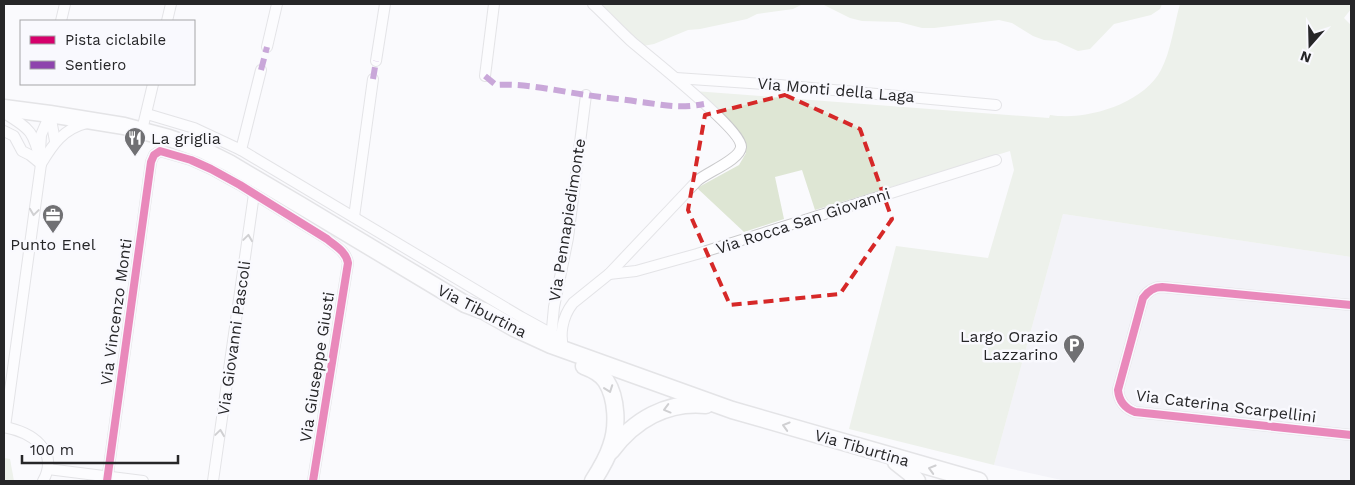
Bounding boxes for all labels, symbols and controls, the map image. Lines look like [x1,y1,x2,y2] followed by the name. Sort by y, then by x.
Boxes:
[20,20,195,85] legend
[1285,20,1335,70] north arrow
[65,31,166,49] text: Pista ciclabile
[1298,48,1313,67] text: N
[65,56,126,74] text: Sentiero
[757,74,915,106] street label: Via Monti della Laga
[123,126,147,157] restaurant icon: La griglia
[151,129,221,148] place label: La griglia
[545,137,589,303] street label: Via Pennapiedimonte
[714,184,892,258] street label: Via Rocca San Giovanni
[41,203,65,234] office icon: Punto Enel
[29,208,40,216] one-way arrow
[242,233,253,241] one-way arrow
[10,235,96,254] place label: Punto Enel
[96,237,136,387] street label: Via Vincenzo Monti
[214,260,254,416] street label: Via Giovanni Pascoli
[434,280,530,342] street label: Via Tiburtina
[296,290,338,444] street label: Via Giuseppe Giusti
[960,327,1058,364] place label: Largo Orazio Lazzarino
[1062,333,1086,364] parking icon: Largo Orazio Lazzarino
[603,384,613,393] one-way arrow
[1135,386,1317,426] street label: Via Caterina Scarpellini
[663,404,672,414] one-way arrow
[782,422,790,432] one-way arrow
[812,425,912,471] street label: Via Tiburtina
[214,429,225,437] one-way arrow
[22,432,179,464] scale bar
[30,441,74,459] text: 100 m
[928,464,937,474] one-way arrow

